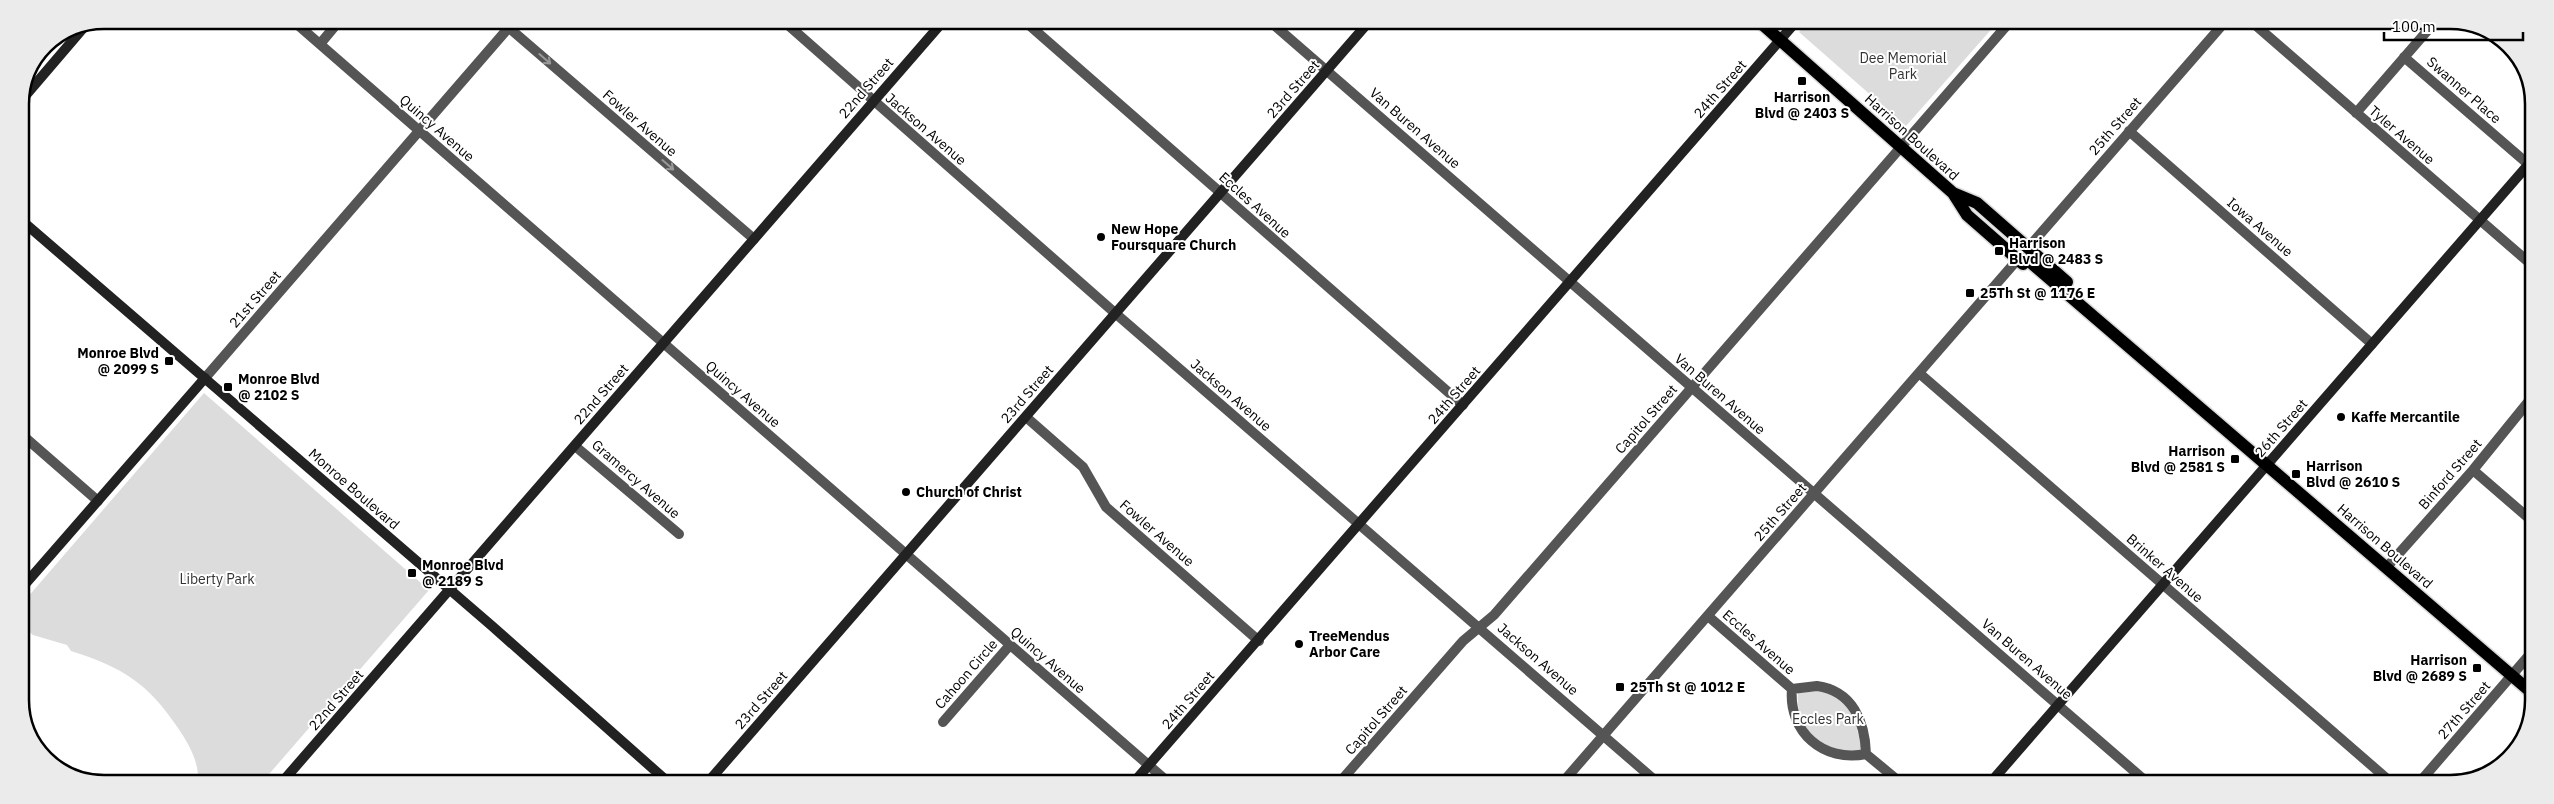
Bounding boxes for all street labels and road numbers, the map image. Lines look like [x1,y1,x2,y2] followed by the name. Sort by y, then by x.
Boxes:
[2423,53,2505,127] street label: Swanner Place
[835,54,897,122] street label: 22nd Street
[1263,56,1323,122] street label: 23rd Street
[1690,56,1750,122] street label: 24th Street
[1366,84,1464,173] street label: Van Buren Avenue
[599,86,681,160] street label: Fowler Avenue
[882,89,970,169] street label: Jackson Avenue
[1861,90,1963,184] street label: Harrison Boulevard
[396,91,478,166] street label: Quincy Avenue
[2085,93,2145,159] street label: 25th Street
[2365,102,2439,169] street label: Tyler Avenue
[1215,168,1295,242] street label: Eccles Avenue
[2223,193,2297,261] street label: Iowa Avenue
[225,267,285,331] street label: 21st Street
[1671,350,1769,439] street label: Van Buren Avenue
[1187,355,1275,435] street label: Jackson Avenue
[702,357,784,432] street label: Quincy Avenue
[570,360,632,428] street label: 22nd Street
[997,361,1057,427] street label: 23rd Street
[1424,362,1484,428] street label: 24th Street
[1611,381,1681,457] street label: Capitol Street
[2251,395,2311,461] street label: 26th Street
[2414,435,2486,513] street label: Binford Street
[588,436,684,523] street label: Gramercy Avenue
[305,445,403,533] street label: Monroe Boulevard
[1750,479,1810,545] street label: 25th Street
[1116,496,1198,570] street label: Fowler Avenue
[2334,500,2436,592] street label: Harrison Boulevard
[2123,530,2207,606] street label: Brinker Avenue
[1719,606,1799,679] street label: Eccles Avenue
[1978,615,2076,704] street label: Van Buren Avenue
[1494,619,1582,699] street label: Jackson Avenue
[1007,623,1089,698] street label: Quincy Avenue
[931,635,1001,713] street label: Cahoon Circle
[305,666,367,734] street label: 22nd Street
[731,667,791,733] street label: 23rd Street
[1158,667,1218,733] street label: 24th Street
[2434,677,2494,743] street label: 27th Street
[1341,682,1411,758] street label: Capitol Street

